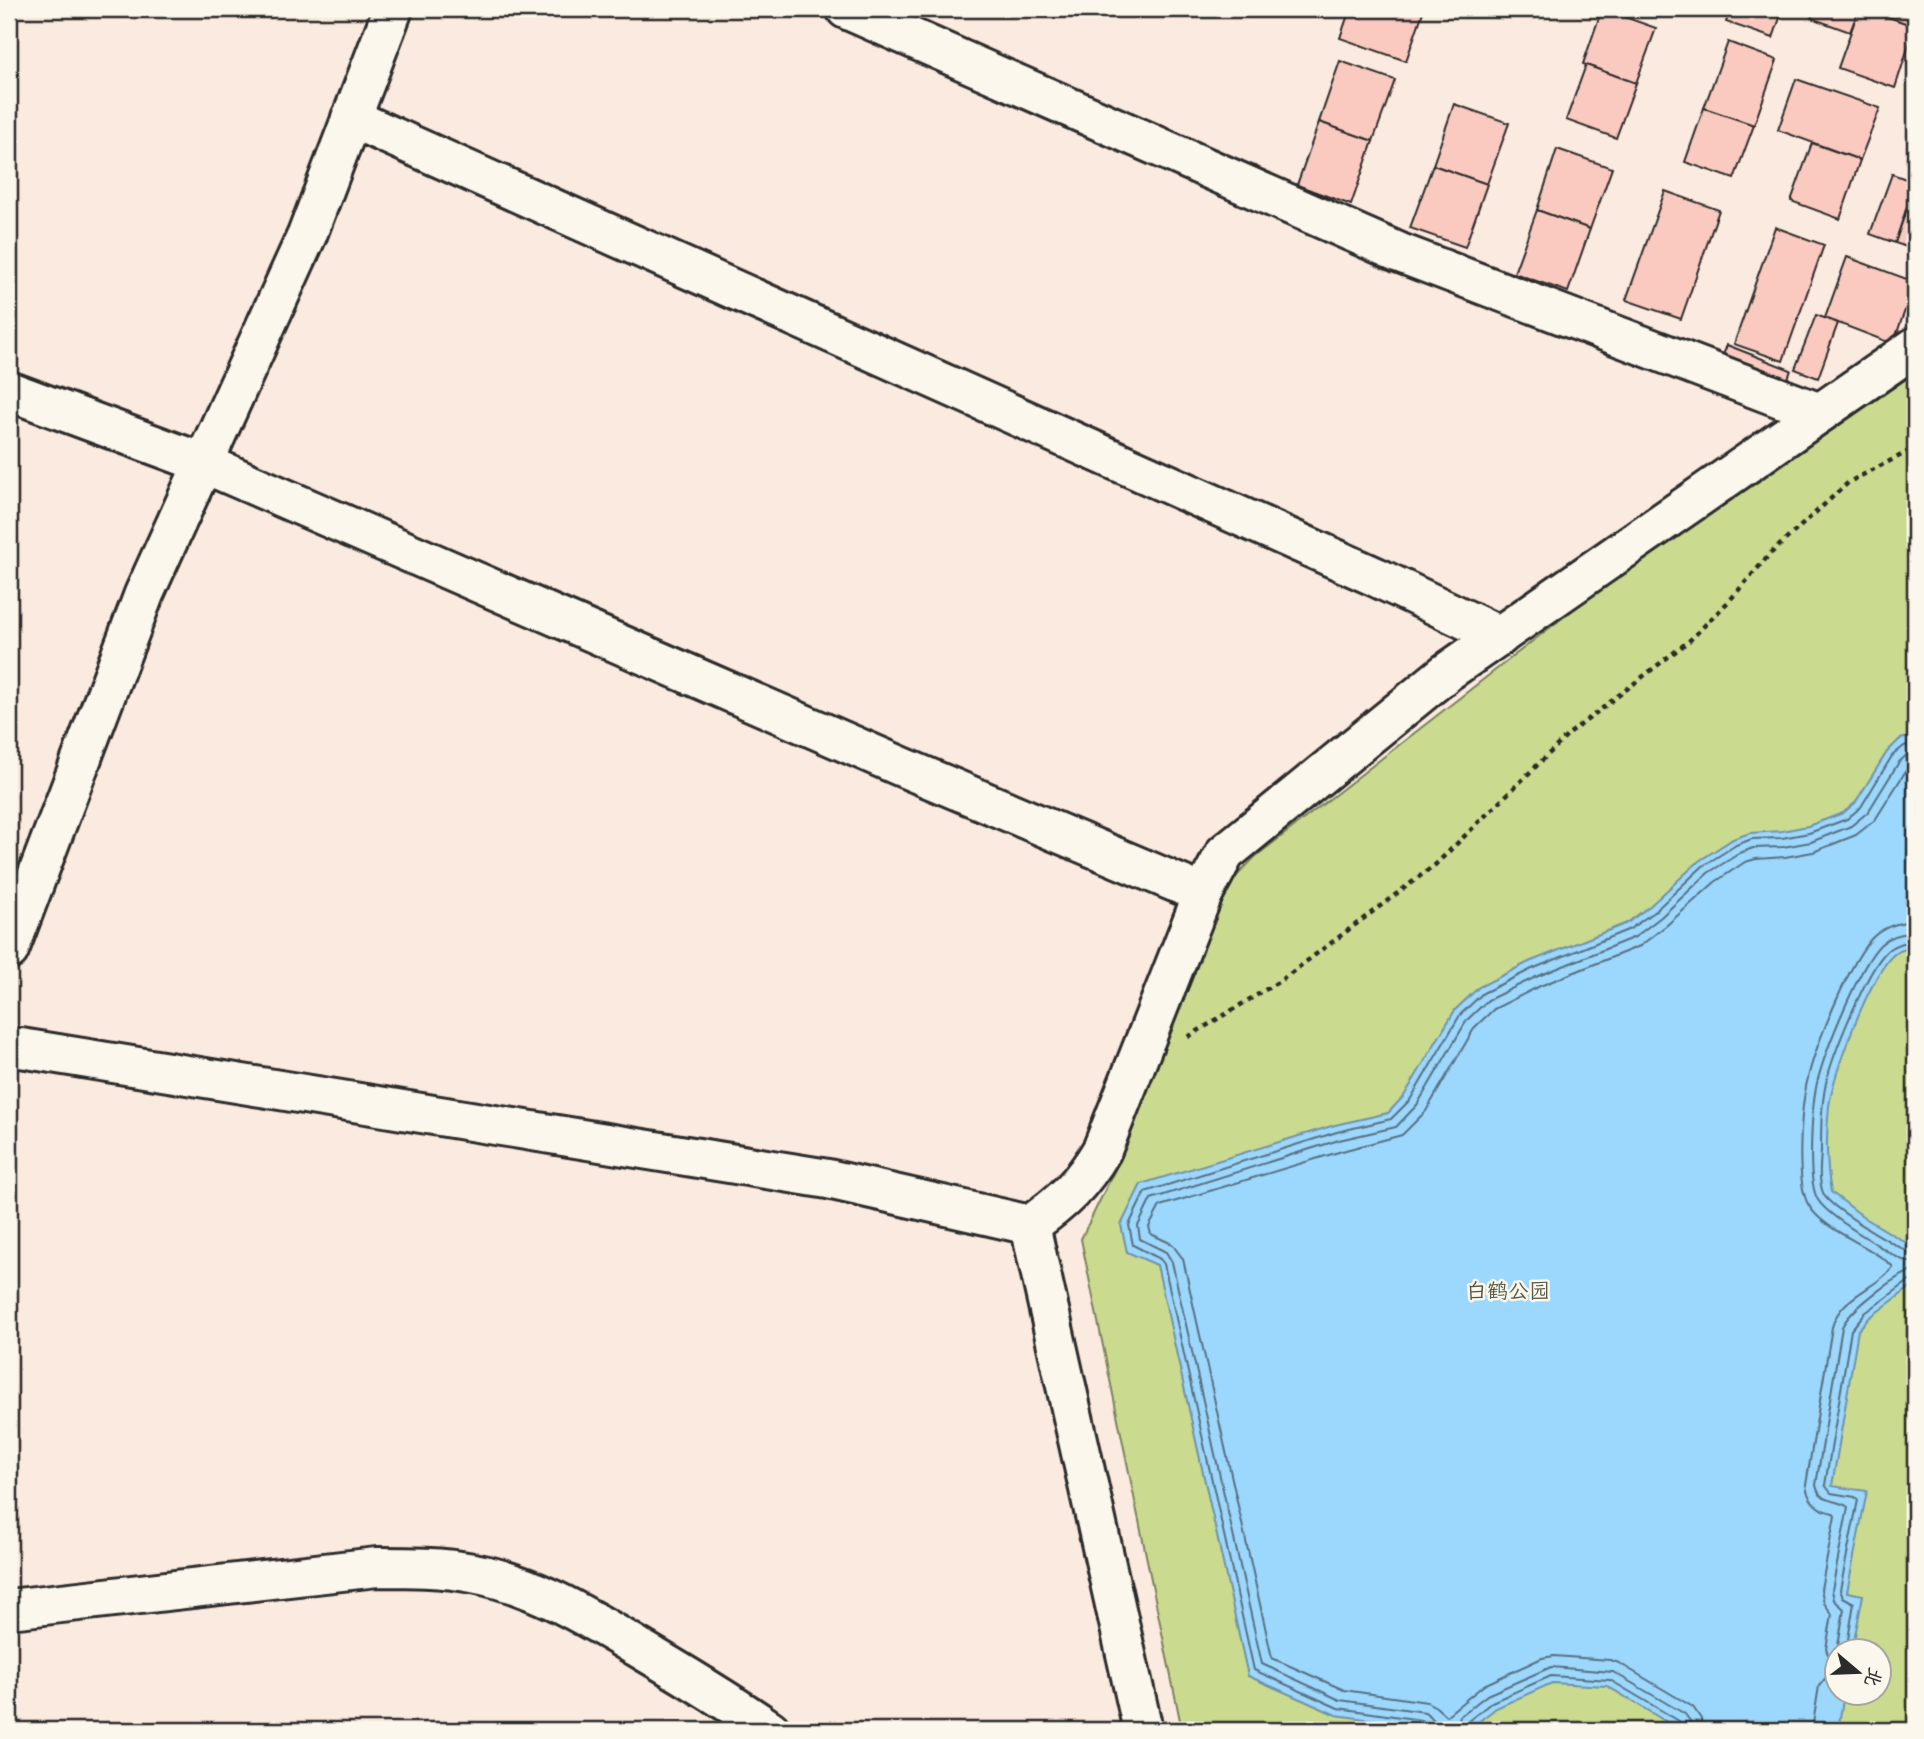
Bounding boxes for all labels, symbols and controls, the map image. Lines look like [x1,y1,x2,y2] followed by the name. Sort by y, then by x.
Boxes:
[1466,1277,1550,1306] park label: 白鹤公园
[1822,1638,1892,1708] north arrow
[1857,1664,1889,1690] text: 北

